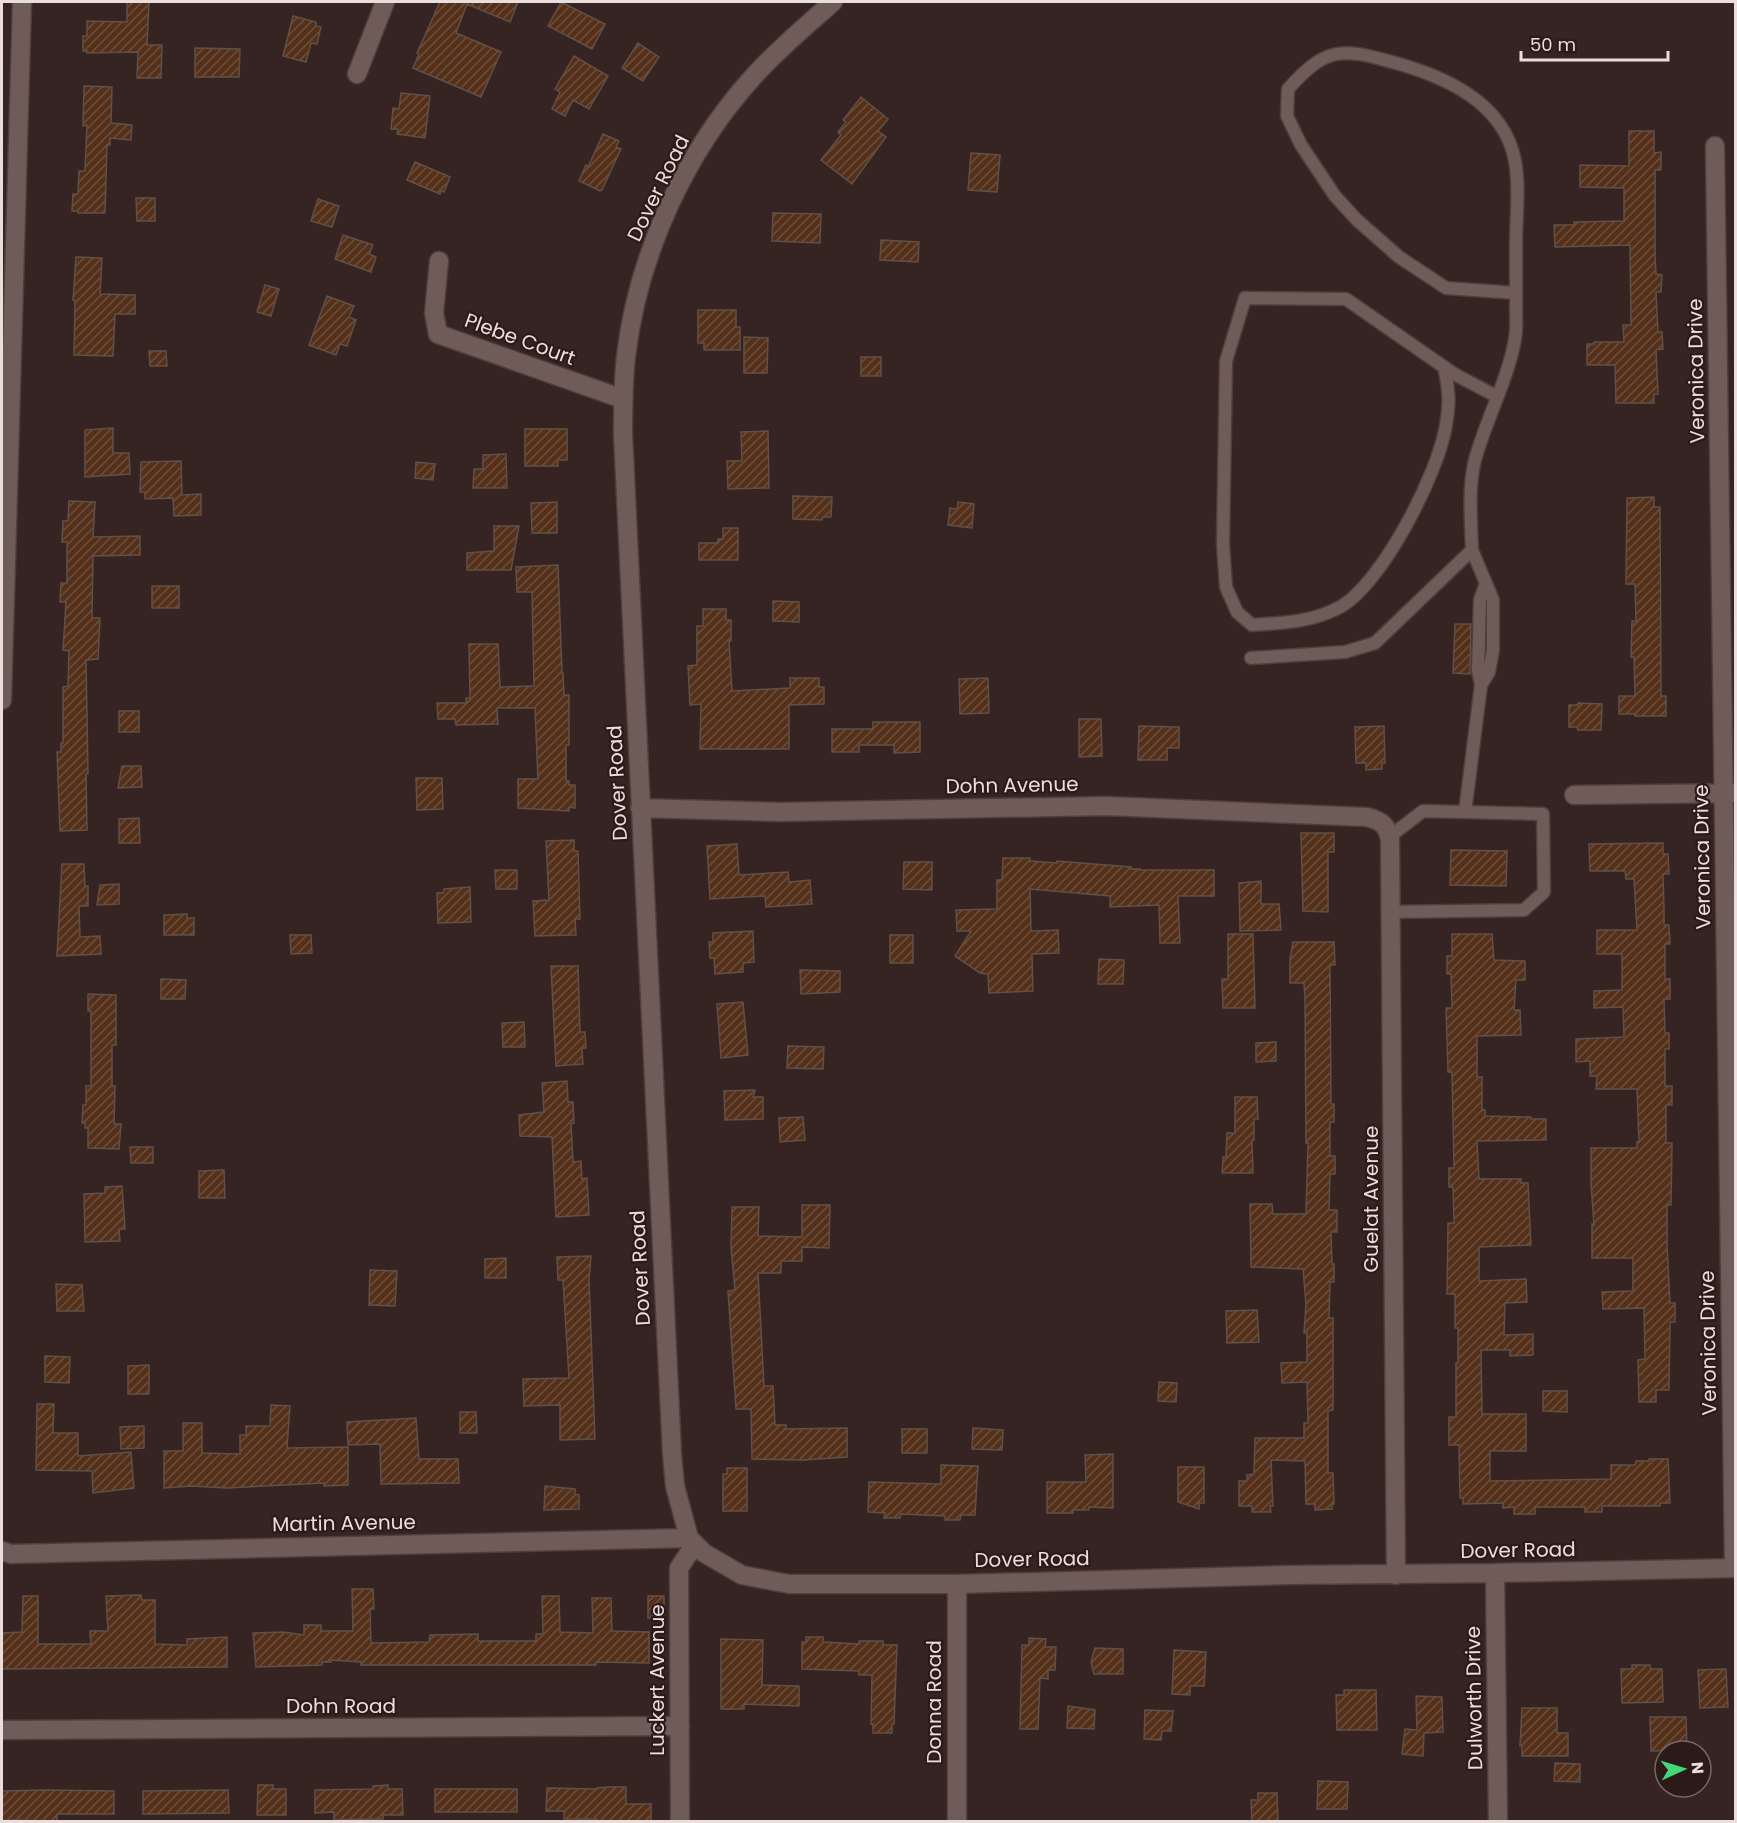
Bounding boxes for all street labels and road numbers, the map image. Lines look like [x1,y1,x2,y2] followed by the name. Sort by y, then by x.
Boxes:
[620,130,696,246] street label: Dover Road
[1681,298,1711,444] street label: Veronica Drive
[461,306,579,372] street label: Plebe Court
[600,725,634,841] street label: Dover Road
[945,770,1079,800] street label: Dohn Avenue
[1687,784,1717,930] street label: Veronica Drive
[1357,1126,1385,1272] street label: Guelat Avenue
[623,1210,657,1326] street label: Dover Road
[1693,1270,1723,1416] street label: Veronica Drive
[272,1508,416,1538] street label: Martin Avenue
[1460,1535,1576,1565] street label: Dover Road
[974,1544,1090,1574] street label: Dover Road
[643,1604,671,1756] street label: Luckert Avenue
[1459,1626,1489,1770] street label: Dulworth Drive
[920,1640,948,1764] street label: Donna Road
[286,1692,396,1720] street label: Dohn Road

